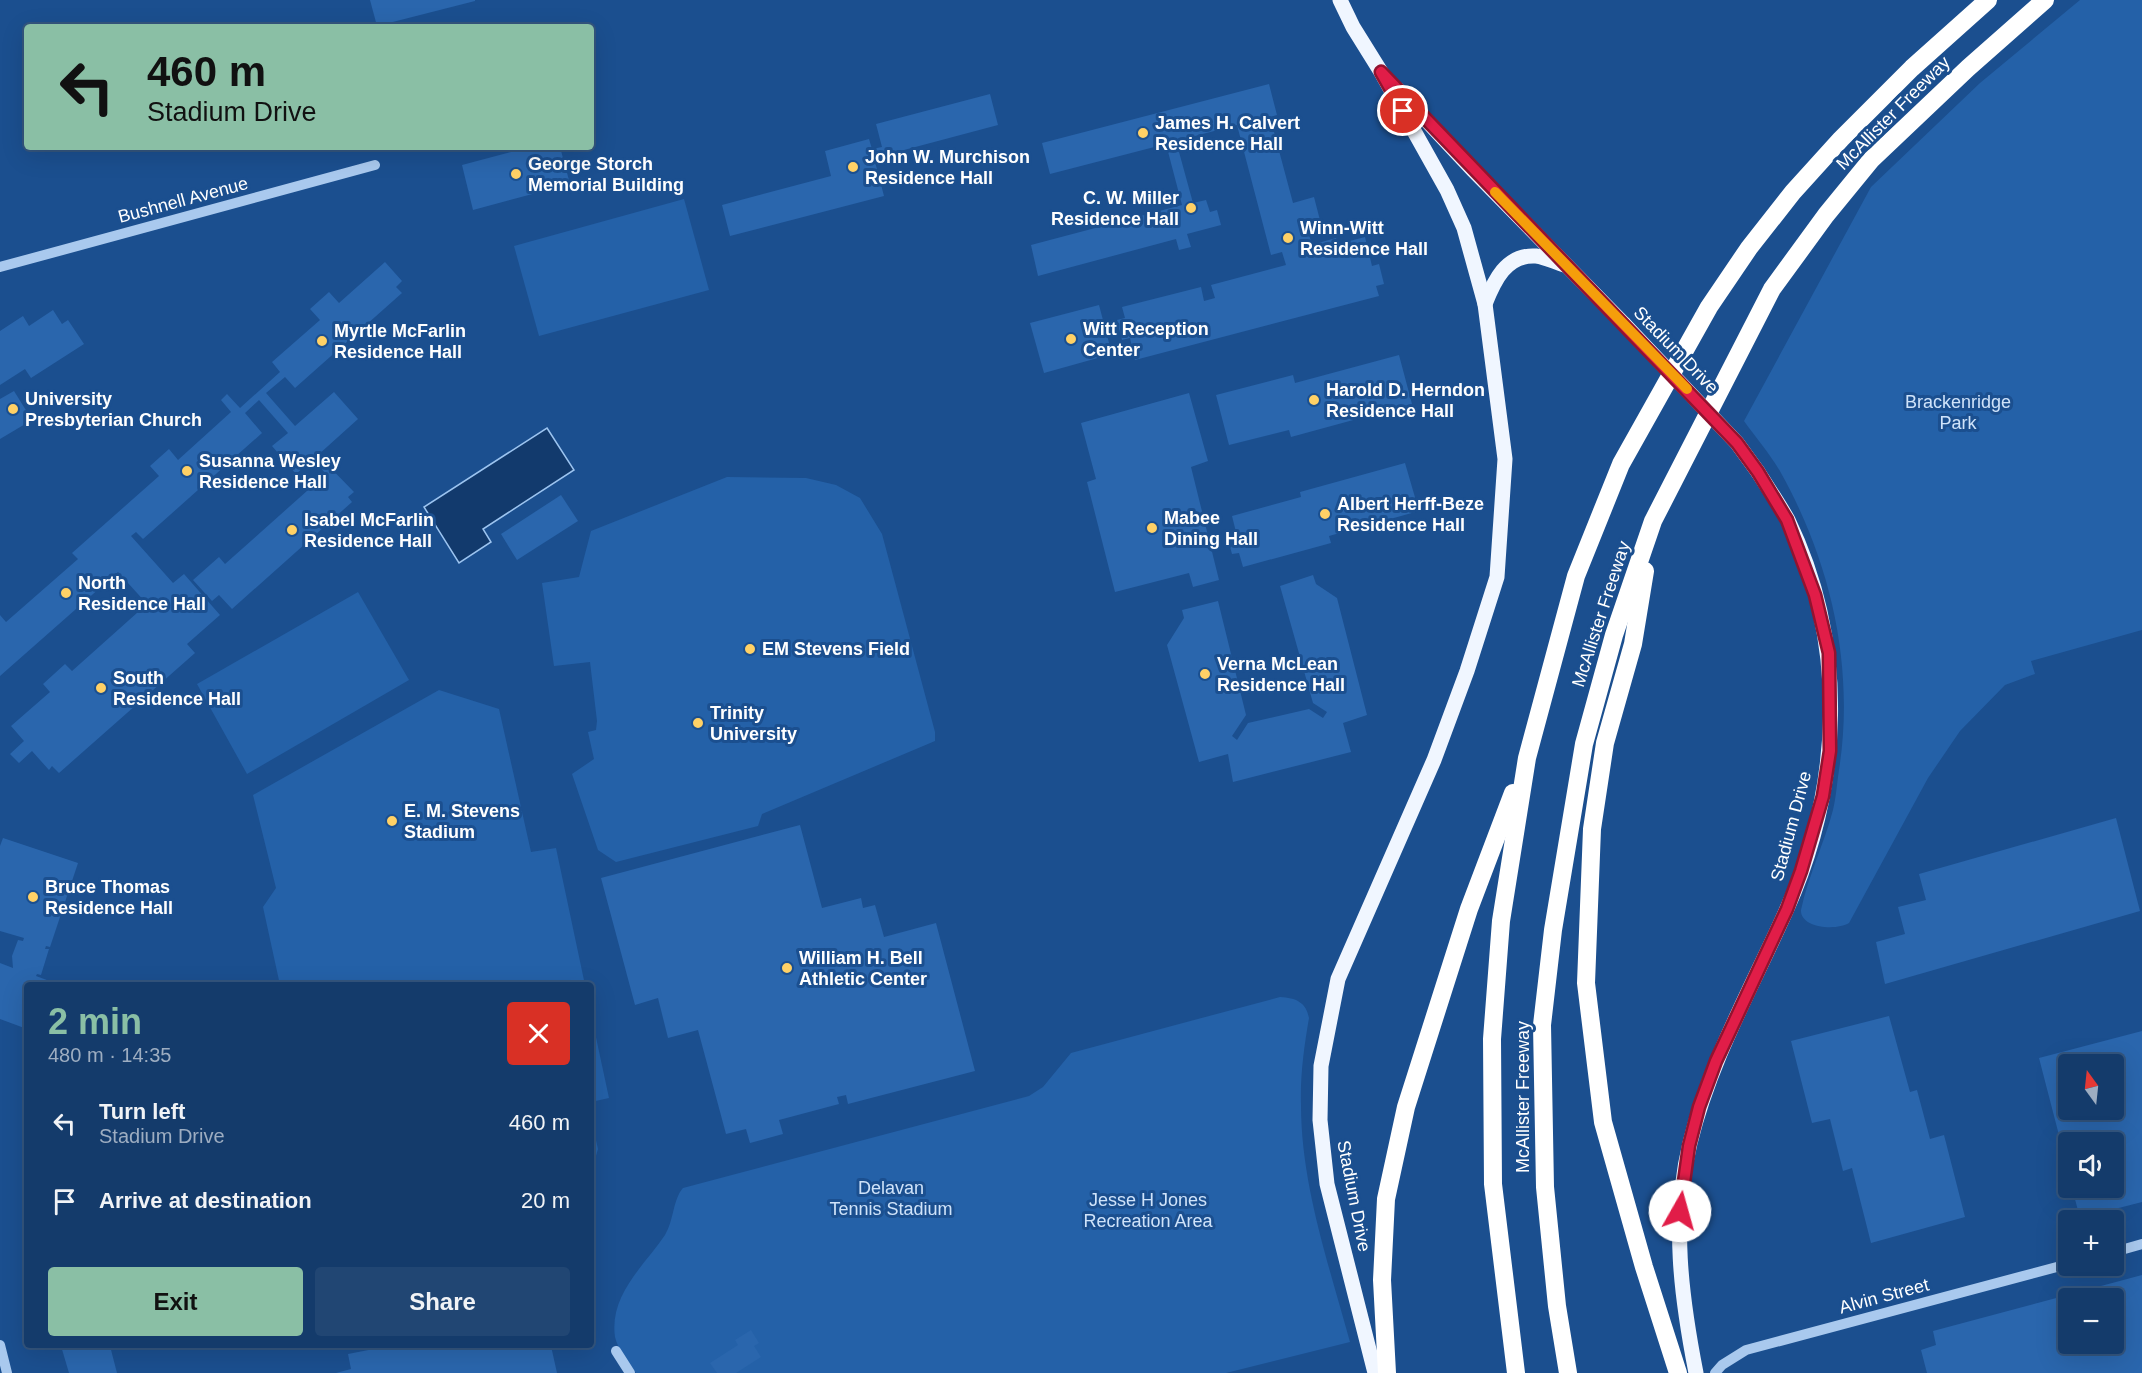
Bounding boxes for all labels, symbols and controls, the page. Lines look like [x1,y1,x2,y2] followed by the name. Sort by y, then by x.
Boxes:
[48,48,126,126] icon: left
[147,48,266,95] text: 460 m
[1832,52,1954,174] street label: McAllister Freeway
[1377,85,1428,136] pin
[1386,94,1419,127] icon: arrive
[147,97,317,127] text: Stadium Drive
[1155,113,1300,154] place label: James H. Calvert Residence Hall
[1136,126,1150,140] marker: James H. Calvert Residence Hall
[865,147,1030,188] place label: John W. Murchison Residence Hall
[528,154,684,195] place label: George Storch Memorial Building
[846,160,860,174] marker: John W. Murchison Residence Hall
[509,167,523,181] marker: George Storch Memorial Building
[116,173,250,227] street label: Bushnell Avenue
[1051,188,1179,229] place label: C. W. Miller Residence Hall
[1184,201,1198,215] marker: C. W. Miller Residence Hall
[1300,218,1428,259] place label: Winn-Witt Residence Hall
[1281,231,1295,245] marker: Winn-Witt Residence Hall
[1630,302,1722,398] street label: Stadium Drive
[1083,319,1209,360] place label: Witt Reception Center
[334,321,466,362] place label: Myrtle McFarlin Residence Hall
[1064,332,1078,346] marker: Witt Reception Center
[315,334,329,348] marker: Myrtle McFarlin Residence Hall
[1326,380,1485,421] place label: Harold D. Herndon Residence Hall
[25,389,202,430] place label: University Presbyterian Church
[1905,392,2011,433] park label: Brackenridge Park
[1307,393,1321,407] marker: Harold D. Herndon Residence Hall
[6,402,20,416] marker: University Presbyterian Church
[199,451,341,492] place label: Susanna Wesley Residence Hall
[180,464,194,478] marker: Susanna Wesley Residence Hall
[1337,494,1484,535] place label: Albert Herff-Beze Residence Hall
[1318,507,1332,521] marker: Albert Herff-Beze Residence Hall
[1164,508,1258,549] place label: Mabee Dining Hall
[304,510,434,551] place label: Isabel McFarlin Residence Hall
[1145,521,1159,535] marker: Mabee Dining Hall
[285,523,299,537] marker: Isabel McFarlin Residence Hall
[1568,539,1634,689] street label: McAllister Freeway
[78,573,206,614] place label: North Residence Hall
[59,586,73,600] marker: North Residence Hall
[762,639,910,659] place label: EM Stevens Field
[743,642,757,656] marker: EM Stevens Field
[1217,654,1345,695] place label: Verna McLean Residence Hall
[1198,667,1212,681] marker: Verna McLean Residence Hall
[113,668,241,709] place label: South Residence Hall
[94,681,108,695] marker: South Residence Hall
[710,703,797,744] place label: Trinity University
[691,716,705,730] marker: Trinity University
[1767,769,1815,883] street label: Stadium Drive
[404,801,520,842] place label: E. M. Stevens Stadium
[385,814,399,828] marker: E. M. Stevens Stadium
[45,877,173,918] place label: Bruce Thomas Residence Hall
[26,890,40,904] marker: Bruce Thomas Residence Hall
[799,948,927,989] place label: William H. Bell Athletic Center
[780,961,794,975] marker: William H. Bell Athletic Center
[48,1001,142,1042] text: 2 min
[507,1002,570,1065] button: close
[1513,1021,1533,1173] street label: McAllister Freeway
[48,1044,171,1066] text: 480 m · 14:35
[2058,1054,2124,1120] north arrow
[2058,1054,2124,1354] map controls
[99,1099,185,1124] text: Turn left
[48,1107,81,1140] icon: left
[509,1110,570,1135] text: 460 m
[99,1125,225,1147] text: Stadium Drive
[2058,1132,2124,1198] button: sound
[1333,1139,1375,1253] street label: Stadium Drive
[829,1178,953,1219] park label: Delavan Tennis Stadium
[1648,1179,1712,1243] position arrow
[48,1185,81,1218] icon: arrive
[99,1188,312,1213] text: Arrive at destination
[521,1188,570,1213] text: 20 m
[1083,1190,1214,1231] park label: Jesse H Jones Recreation Area
[2058,1210,2124,1276] button: +
[48,1267,303,1336] button: Exit
[315,1267,570,1336] button: Share
[1837,1274,1931,1318] street label: Alvin Street
[2058,1288,2124,1354] button: −

